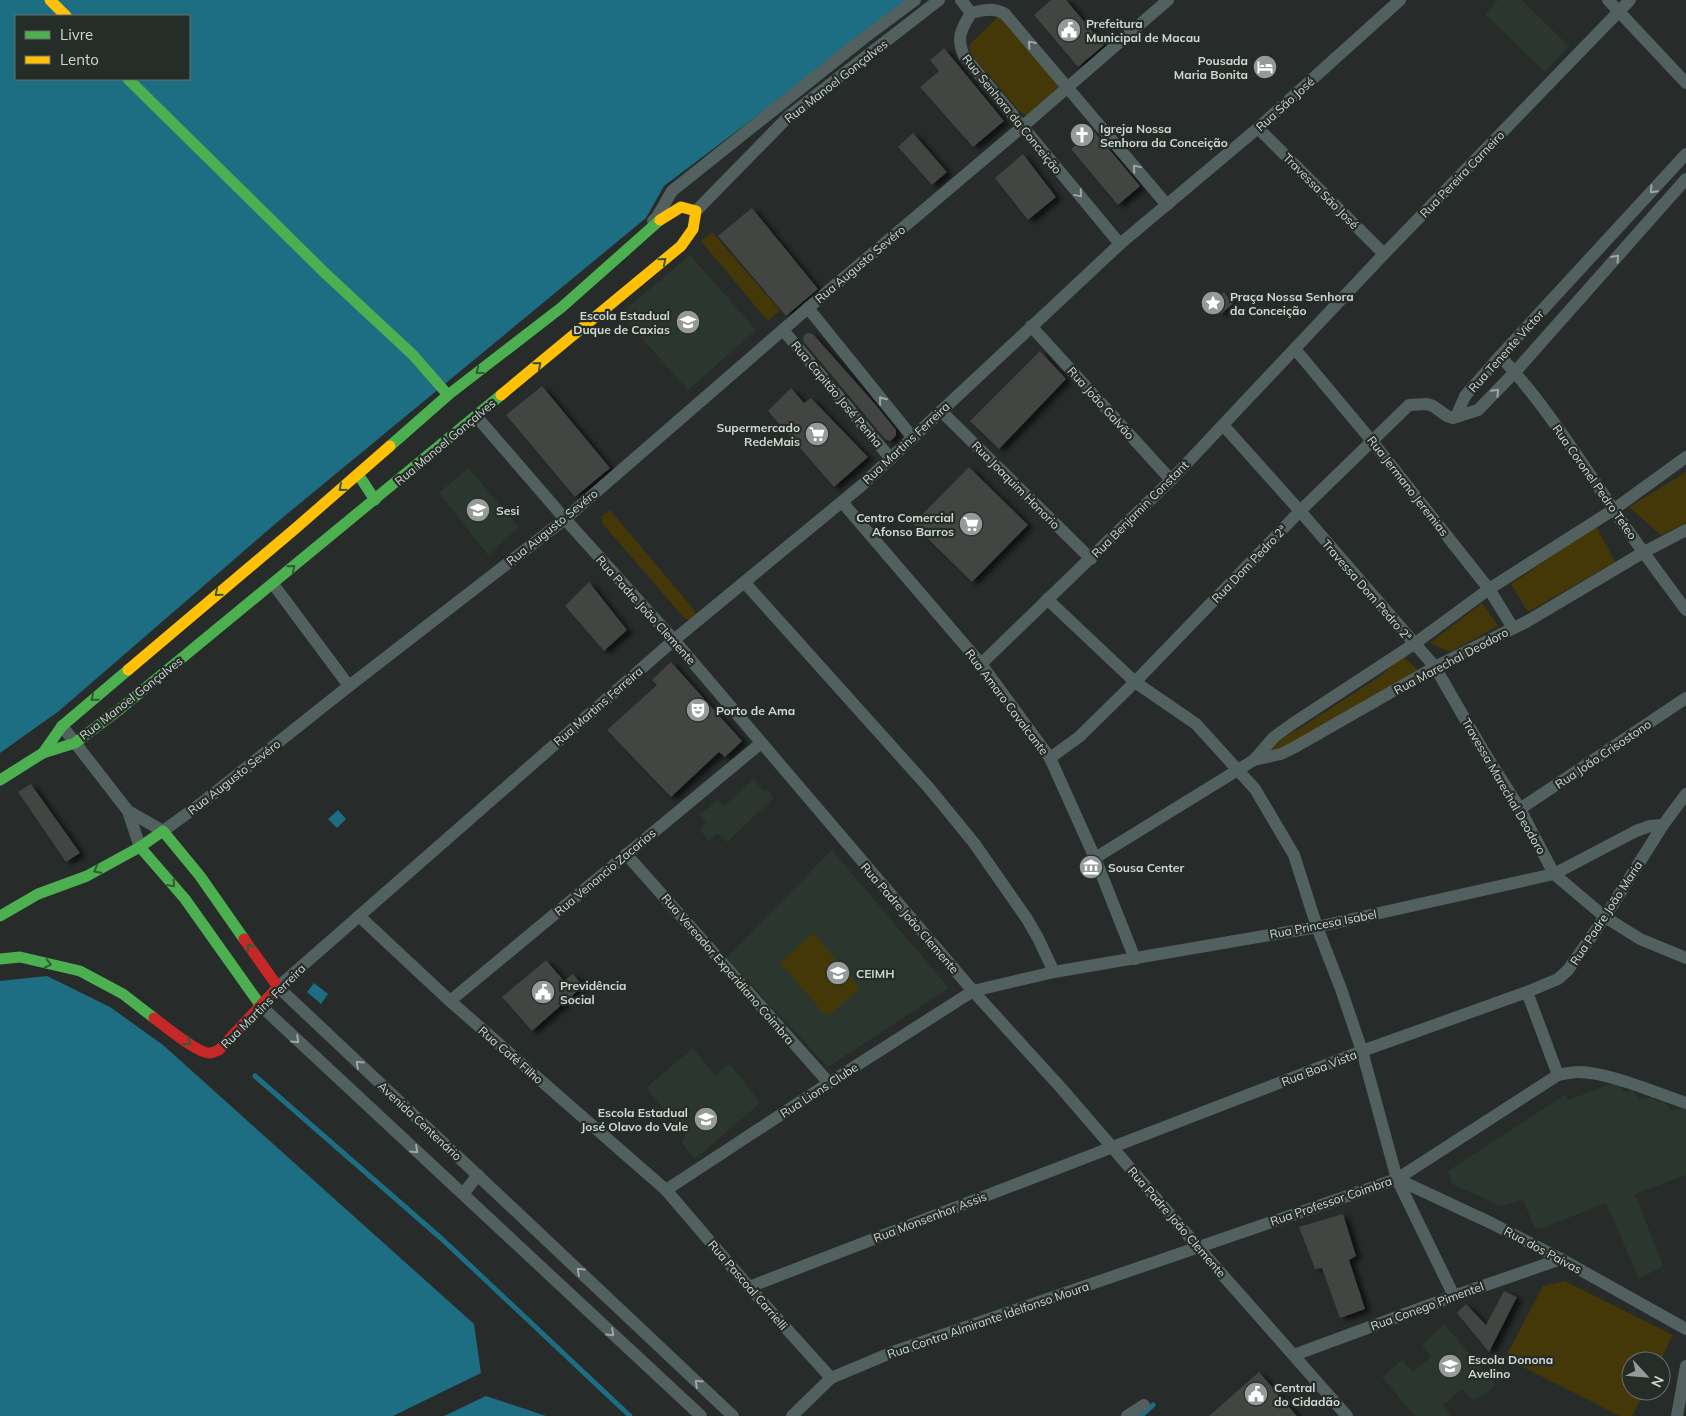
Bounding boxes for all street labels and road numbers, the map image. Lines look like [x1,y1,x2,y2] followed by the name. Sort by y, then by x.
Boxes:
[781,36,891,126] street label: Rua Manoel Gonçalves
[959,51,1065,177] street label: Rua Senhora da Conceição
[1253,74,1317,134] street label: Rua São José
[1417,127,1507,221] street label: Rua Pereira Carneiro
[1280,150,1362,232] street label: Travessa São José
[812,222,908,306] street label: Rua Augusto Sevéro
[1465,306,1547,395] street label: Rua Tenente Victor
[788,338,886,450] street label: Rua Capitão José Penha
[1064,364,1138,443] street label: Rua João Galvão
[392,395,498,489] street label: Rua Manoel Gonçalves
[859,399,953,487] street label: Rua Martins Ferreira
[1550,422,1640,542] street label: Rua Coronel Pedro Teteo
[1364,433,1452,539] street label: Rua Jermano Jeremias
[969,438,1063,532] street label: Rua Joaquim Honorio
[1088,457,1192,561] street label: Rua Benjamin Constant
[503,485,601,568] street label: Rua Augusto Sevéro
[1208,522,1290,606] street label: Rua Dom Pedro 2ª
[1319,536,1415,644] street label: Travessa Dom Pedro 2ª
[593,552,699,668] street label: Rua Padre João Clemente
[1391,624,1511,698] street label: Rua Marechal Deodoro
[962,646,1052,758] street label: Rua Amaro Cavalcante
[76,653,186,743] street label: Rua Manoel Gonçalves
[550,663,646,749] street label: Rua Martins Ferreira
[1459,715,1549,857] street label: Travessa Marechal Deodoro
[1552,716,1654,792] street label: Rua João Crisostono
[185,736,283,818] street label: Rua Augusto Sevéro
[551,825,659,919] street label: Rua Venancio Zacarias
[1567,858,1645,968] street label: Rua Padre João Maria
[858,860,962,976] street label: Rua Padre João Clemente
[658,891,798,1047] street label: Rua Vereador Experidiano Coimbra
[1268,906,1378,942] street label: Rua Princesa Isabel
[218,961,308,1051] street label: Rua Martins Ferreira
[476,1023,546,1087] street label: Rua Café Filho
[1279,1047,1359,1089] street label: Rua Boa Vista
[777,1059,861,1121] street label: Rua Lions Clube
[375,1078,465,1164] street label: Avenida Centenário
[1125,1164,1229,1280] street label: Rua Padre João Clemente
[1268,1173,1394,1229] street label: Rua Professor Coimbra
[871,1188,989,1246] street label: Rua Monsenhor Assis
[1502,1223,1584,1277] street label: Rua dos Paivas
[705,1237,791,1333] street label: Rua Pascoal Carrielli
[885,1278,1091,1362] street label: Rua Contra Almirante Idelfonso Moura
[1368,1279,1486,1333] street label: Rua Conego Pimentel

